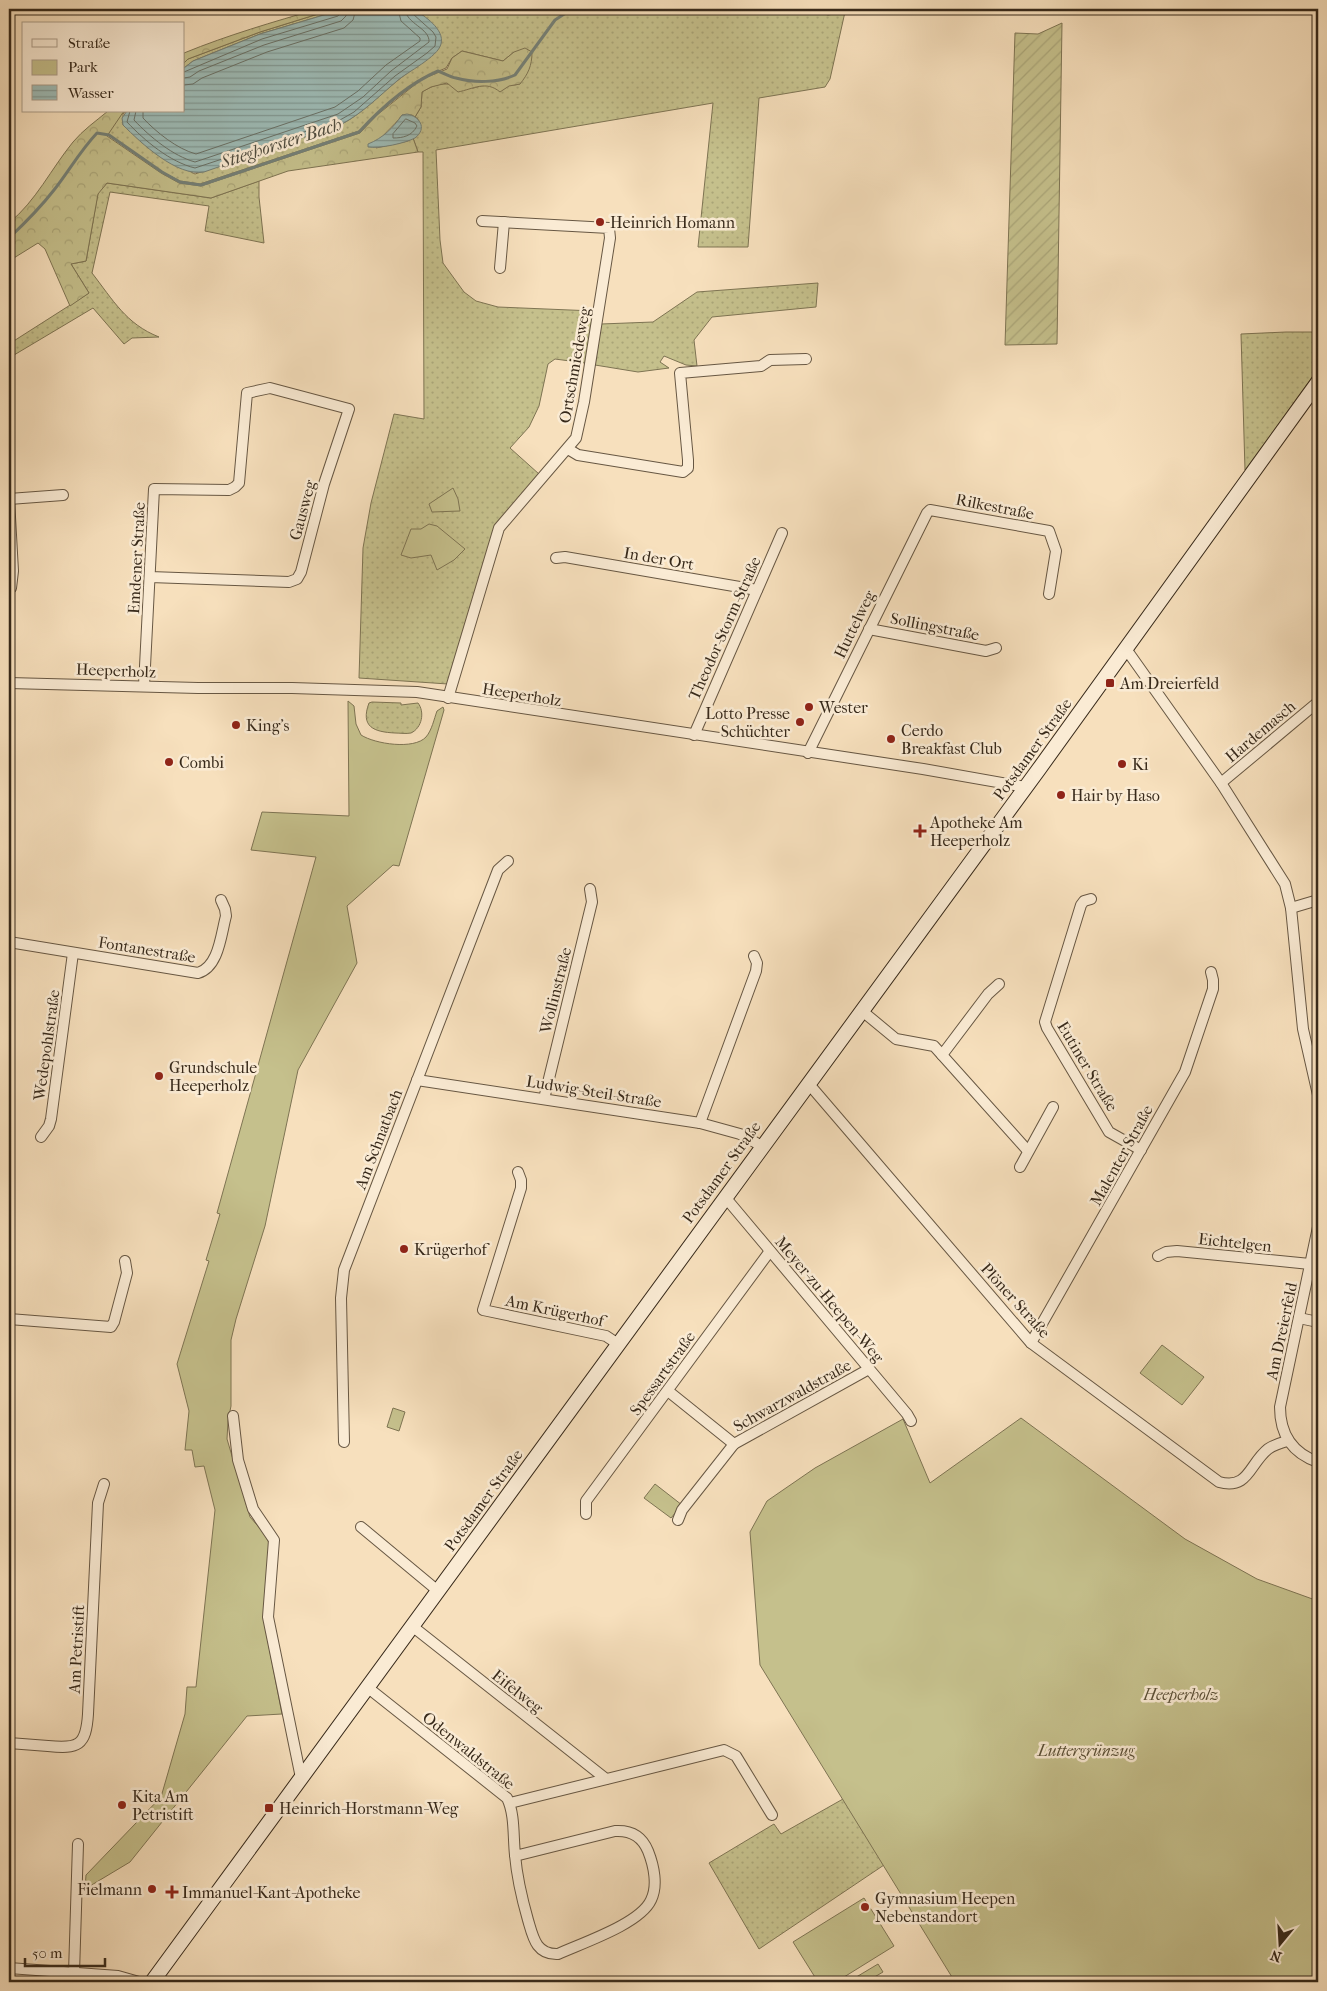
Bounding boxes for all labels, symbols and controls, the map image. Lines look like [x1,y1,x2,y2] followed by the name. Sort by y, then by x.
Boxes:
[22,22,185,112] legend
[68,34,111,52] text: Straße
[68,58,98,76] text: Park
[67,84,114,102] text: Wasser
[217,114,344,173] water label: Stieghorster Bach
[610,213,736,232] place label: Heinrich Homann
[594,216,606,228] marker: Heinrich Homann
[555,305,594,425] street label: Ortschmiedeweg
[285,477,320,542] street label: Gausweg
[954,490,1036,523] street label: Rilkestraße
[124,502,149,614] street label: Emdener Straße
[622,543,696,574] street label: In der Ort
[684,554,765,703] street label: Theodor-Storm-Straße
[830,587,879,661] street label: Huttelweg
[889,609,981,644] street label: Sollingstraße
[76,660,156,681] street label: Heeperholz
[1119,674,1219,693] place label: Am Dreierfeld
[1104,677,1116,689] marker: Am Dreierfeld
[481,679,563,710] street label: Heeperholz
[989,695,1076,804] street label: Potsdamer Straße
[1221,696,1299,766] street label: Hardemasch
[818,698,868,717] place label: Wester
[803,701,815,713] marker: Wester
[705,704,790,741] place label: Lotto Presse Schüchter
[246,716,290,735] place label: King's
[794,716,806,728] marker: Lotto Presse Schüchter
[230,719,242,731] marker: King's
[901,721,1002,758] place label: Cerdo Breakfast Club
[885,733,897,745] marker: Cerdo Breakfast Club
[179,753,224,772] place label: Combi
[1132,755,1149,774] place label: Ki
[163,756,175,768] marker: Combi
[1116,758,1128,770] marker: Ki
[1071,786,1160,805] place label: Hair by Haso
[1055,789,1067,801] marker: Hair by Haso
[929,813,1023,850] place label: Apotheke Am Heeperholz
[914,825,926,837] marker: Apotheke Am Heeperholz
[97,932,197,967] street label: Fontanestraße
[535,945,575,1036] street label: Wollinstraße
[29,988,64,1103] street label: Wedepohlstraße
[1053,1018,1122,1115] street label: Eutiner Straße
[169,1058,257,1095] place label: Grundschule Heeperholz
[153,1070,165,1082] marker: Grundschule Heeperholz
[525,1071,663,1112] street label: Ludwig-Steil-Straße
[350,1087,406,1193] street label: Am Schnatbach
[1086,1102,1157,1209] street label: Malenter Straße
[678,1118,765,1227] street label: Potsdamer Straße
[1197,1229,1273,1256] street label: Eichtelgen
[771,1232,888,1367] street label: Meyer-zu-Heepen-Weg
[414,1240,491,1259] place label: Krügerhof
[398,1243,410,1255] marker: Krügerhof
[977,1259,1054,1342] street label: Plöner Straße
[1262,1280,1301,1383] street label: Am Dreierfeld
[503,1291,609,1331] street label: Am Krügerhof
[626,1328,699,1419] street label: Spessartstraße
[730,1355,854,1436] street label: Schwarzwaldstraße
[440,1446,527,1555] street label: Potsdamer Straße
[65,1604,88,1695] street label: Am Petristift
[488,1666,547,1718] street label: Eifelweg
[1143,1685,1218,1704] park label: Heeperholz
[419,1707,519,1793] street label: Odenwaldstraße
[1037,1741,1135,1760] park label: Luttergrünzug
[132,1787,194,1824] place label: Kita Am Petristift
[116,1799,128,1811] marker: Kita Am Petristift
[279,1799,459,1818] place label: Heinrich-Horstmann-Weg
[263,1802,275,1814] marker: Heinrich-Horstmann-Weg
[77,1880,143,1899] place label: Fielmann
[146,1883,158,1895] marker: Fielmann
[182,1883,361,1902] place label: Immanuel-Kant-Apotheke
[166,1886,178,1898] marker: Immanuel-Kant-Apotheke
[875,1889,1016,1926] place label: Gymnasium Heepen Nebenstandort
[859,1901,871,1913] marker: Gymnasium Heepen Nebenstandort
[1254,1918,1304,1968] north arrow
[25,1936,105,1968] scale bar
[32,1944,63,1962] text: 50 m
[1268,1946,1284,1966] text: N

